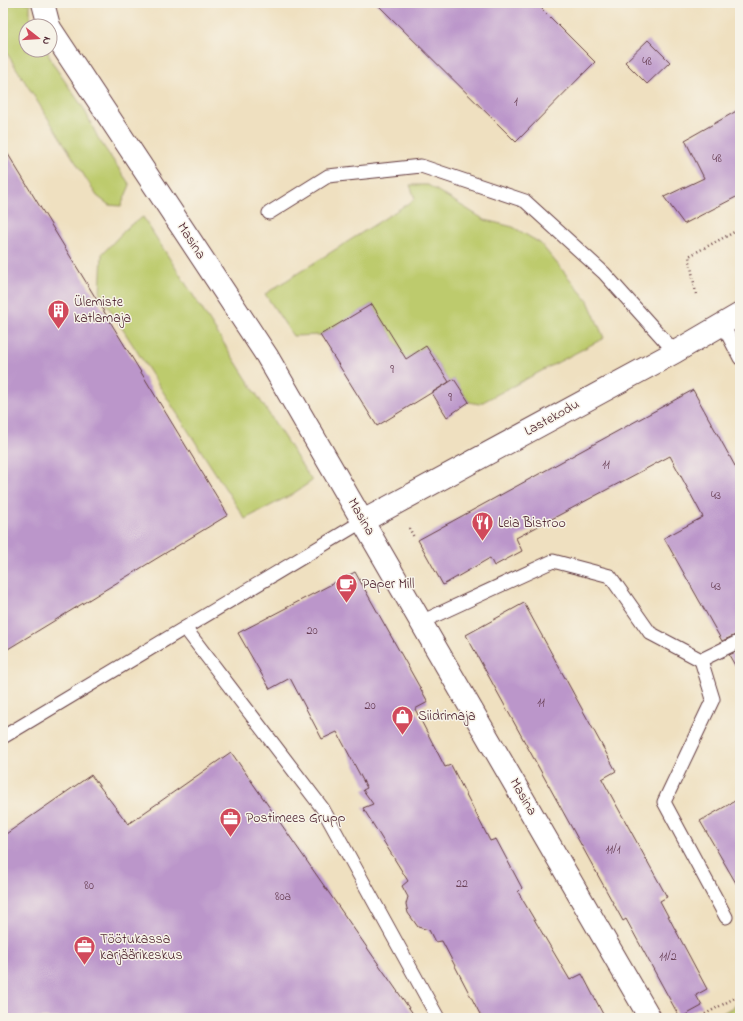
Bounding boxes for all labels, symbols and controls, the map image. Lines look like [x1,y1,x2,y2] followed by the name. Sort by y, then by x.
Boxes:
[18,18,58,58] north arrow
[38,35,55,47] text: N
[642,53,652,71] house number: 48
[514,93,518,111] house number: 1
[712,150,722,168] house number: 48
[171,218,211,264] street label: Masina
[74,292,131,329] place label: Ülemiste katlamaja
[46,297,72,330] building icon: Ülemiste katlamaja
[390,361,394,379] house number: 9
[448,389,452,407] house number: 9
[521,394,583,442] street label: Lastekodu
[602,456,610,474] house number: 11
[711,487,721,505] house number: 43
[342,494,380,540] street label: Masina
[470,510,496,543] restaurant icon: Leia Bistroo
[498,513,566,534] place label: Leia Bistroo
[334,571,360,604] cafe icon: Paper Mill
[362,574,414,595] place label: Paper Mill
[711,578,721,596] house number: 43
[306,622,318,640] house number: 20
[537,694,545,712] house number: 11
[364,697,376,715] house number: 20
[390,703,416,736] shop icon: Siidrimaja
[418,706,476,727] place label: Siidrimaja
[504,774,542,820] street label: Masina
[218,805,244,838] office icon: Postimees Grupp
[246,808,346,829] place label: Postimees Grupp
[605,841,621,859] house number: 11/1
[456,875,468,893] house number: 22
[84,877,94,895] house number: 80
[275,888,291,906] house number: 80a
[100,929,183,966] place label: Töötukassa karjäärikeskus
[72,934,98,967] office icon: Töötukassa karjäärikeskus
[659,948,677,966] house number: 11/2

